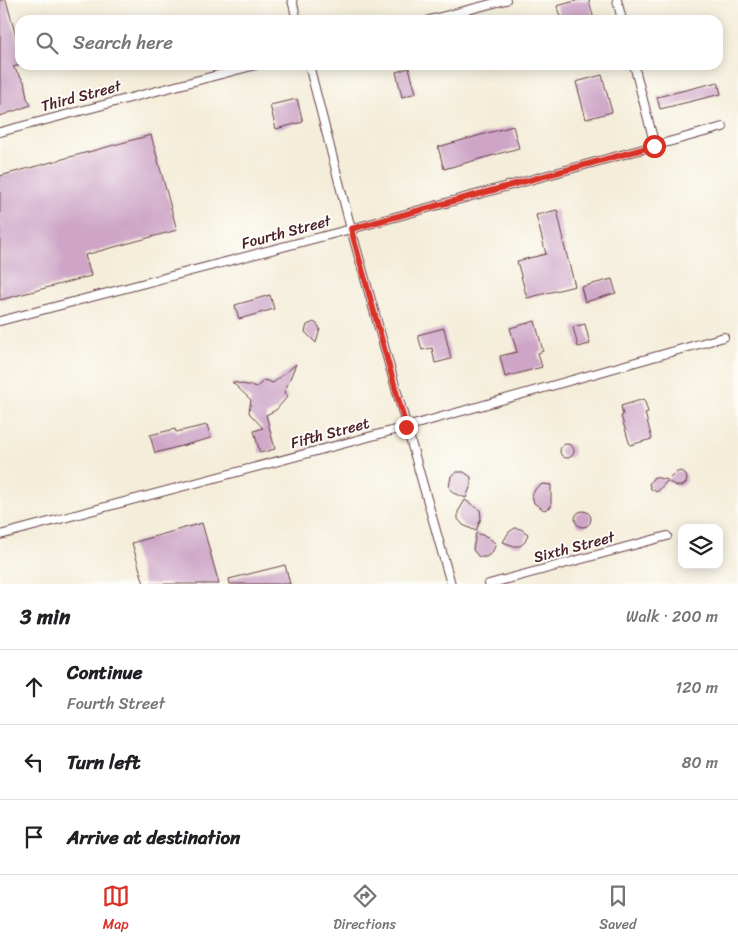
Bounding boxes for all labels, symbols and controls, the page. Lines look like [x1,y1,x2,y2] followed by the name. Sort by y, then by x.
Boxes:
[15,15,723,70] search box
[73,26,173,59] text: Search here
[33,29,61,57] icon: search
[38,73,125,119] street label: Third Street
[643,135,666,158] route start
[238,207,335,256] street label: Fourth Street
[288,410,373,456] street label: Fifth Street
[395,416,418,439] route end
[530,523,618,570] street label: Sixth Street
[678,524,723,569] map controls
[678,524,723,569] button: layers
[20,598,70,636] text: 3 min
[626,602,718,631] text: Walk · 200 m
[67,656,143,689] text: Continue
[20,673,48,701] icon: ahead
[675,673,718,702] text: 120 m
[67,689,165,718] text: Fourth Street
[67,746,140,779] text: Turn left
[20,748,48,776] icon: left
[682,748,718,777] text: 80 m
[67,821,240,854] text: Arrive at destination
[20,823,48,851] icon: arrive
[102,882,130,937] tab: Map
[333,882,396,937] tab: Directions
[599,882,636,937] tab: Saved

